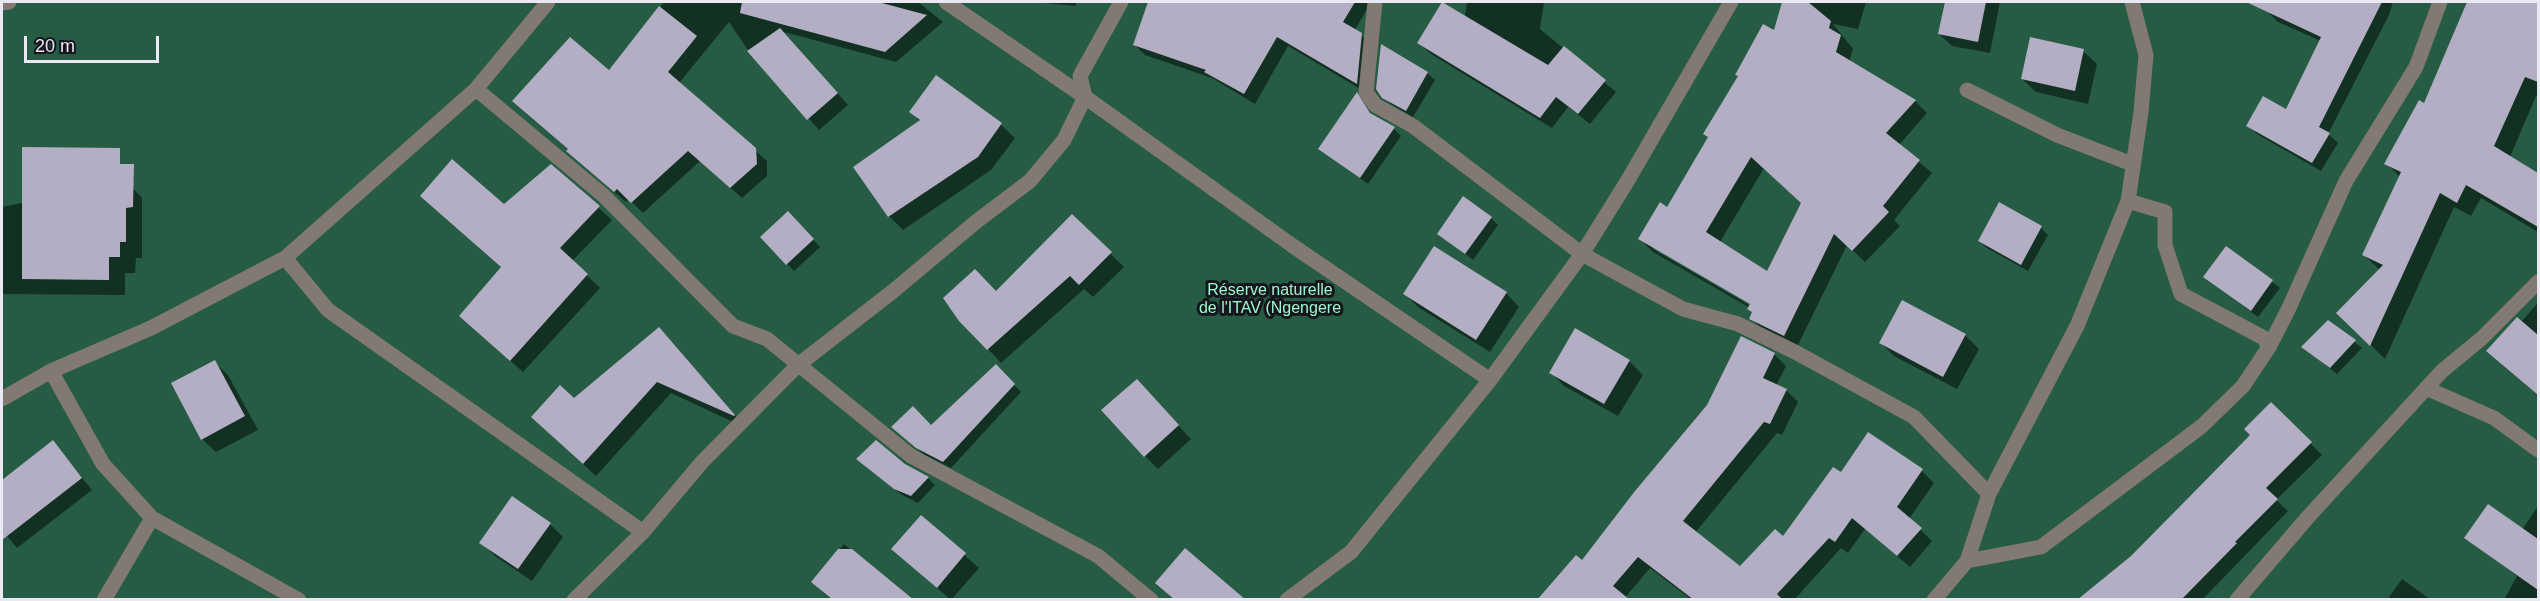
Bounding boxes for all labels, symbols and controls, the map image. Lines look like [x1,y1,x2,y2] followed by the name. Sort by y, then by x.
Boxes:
[27,24,162,62] scale bar
[35,36,75,56] text: 20 m
[1199,281,1341,319] park label: Réserve naturelle de l'ITAV (Ngengere

